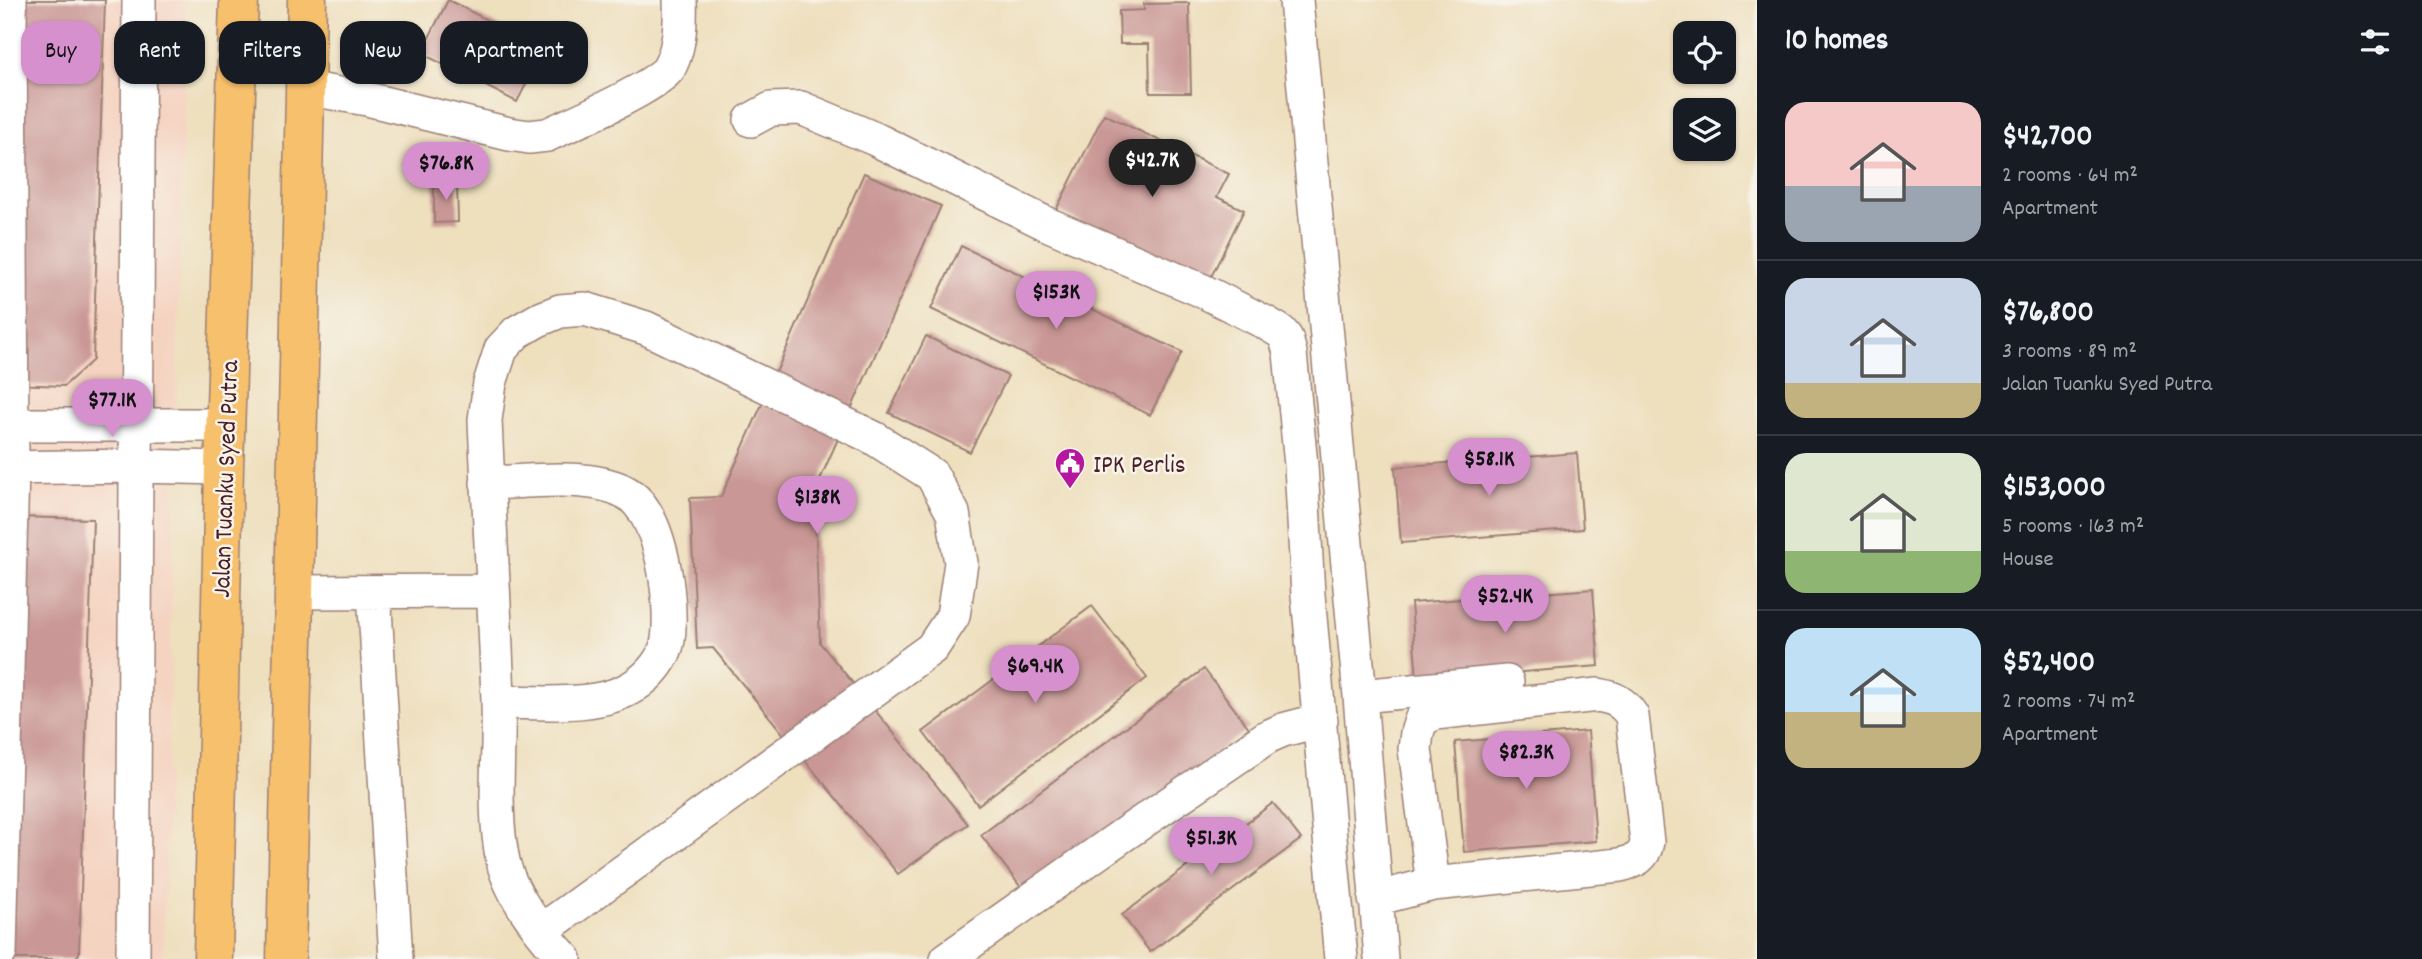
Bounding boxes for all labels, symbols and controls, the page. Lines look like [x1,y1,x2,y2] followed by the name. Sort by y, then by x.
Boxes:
[21,21,100,84] chip: Buy
[114,21,205,84] chip: Rent
[219,21,326,84] chip: Filters
[340,21,426,84] chip: New
[440,21,588,84] chip: Apartment
[1673,21,1736,161] map controls
[1673,21,1736,84] button: locate
[1785,21,1888,64] text: 10 homes
[2356,23,2394,61] icon: filters
[1673,98,1736,161] button: layers
[2002,117,2093,160] text: $42,700
[1841,130,1925,214] icon: home
[1095,140,1209,199] pin: $42.7K
[389,142,503,202] pin: $76.8K
[1125,145,1179,178] text: $42.7K
[418,148,474,181] text: $76.8K
[2002,160,2138,193] text: 2 rooms · 64 m²
[2002,193,2098,226] text: Apartment
[1007,272,1105,331] pin: $153K
[1032,277,1080,310] text: $153K
[2002,293,2094,336] text: $76,800
[1841,306,1925,390] icon: home
[2002,336,2137,369] text: 3 rooms · 89 m²
[205,359,250,599] street label: Jalan Tuanku Syed Putra
[2002,369,2212,402] text: Jalan Tuanku Syed Putra
[55,380,169,439] pin: $77.1K
[88,385,136,418] text: $77.1K
[1432,438,1546,498] pin: $58.1K
[1463,444,1515,477] text: $58.1K
[1053,446,1087,490] public building icon: IPK Perlis
[1093,448,1186,485] place label: IPK Perlis
[2002,468,2106,511] text: $153,000
[768,476,866,536] pin: $138K
[1841,481,1925,565] icon: home
[794,482,840,515] text: $138K
[2002,511,2144,544] text: 5 rooms · 163 m²
[2002,544,2054,577] text: House
[1448,576,1562,635] pin: $52.4K
[1477,581,1533,614] text: $52.4K
[2002,643,2095,686] text: $52,400
[978,646,1092,705] pin: $69.4K
[1006,651,1064,684] text: $69.4K
[1841,656,1925,740] icon: home
[2002,686,2135,719] text: 2 rooms · 74 m²
[2002,719,2098,752] text: Apartment
[1469,732,1583,791] pin: $82.3K
[1498,737,1554,770] text: $82.3K
[1154,818,1268,877] pin: $51.3K
[1185,823,1237,856] text: $51.3K

